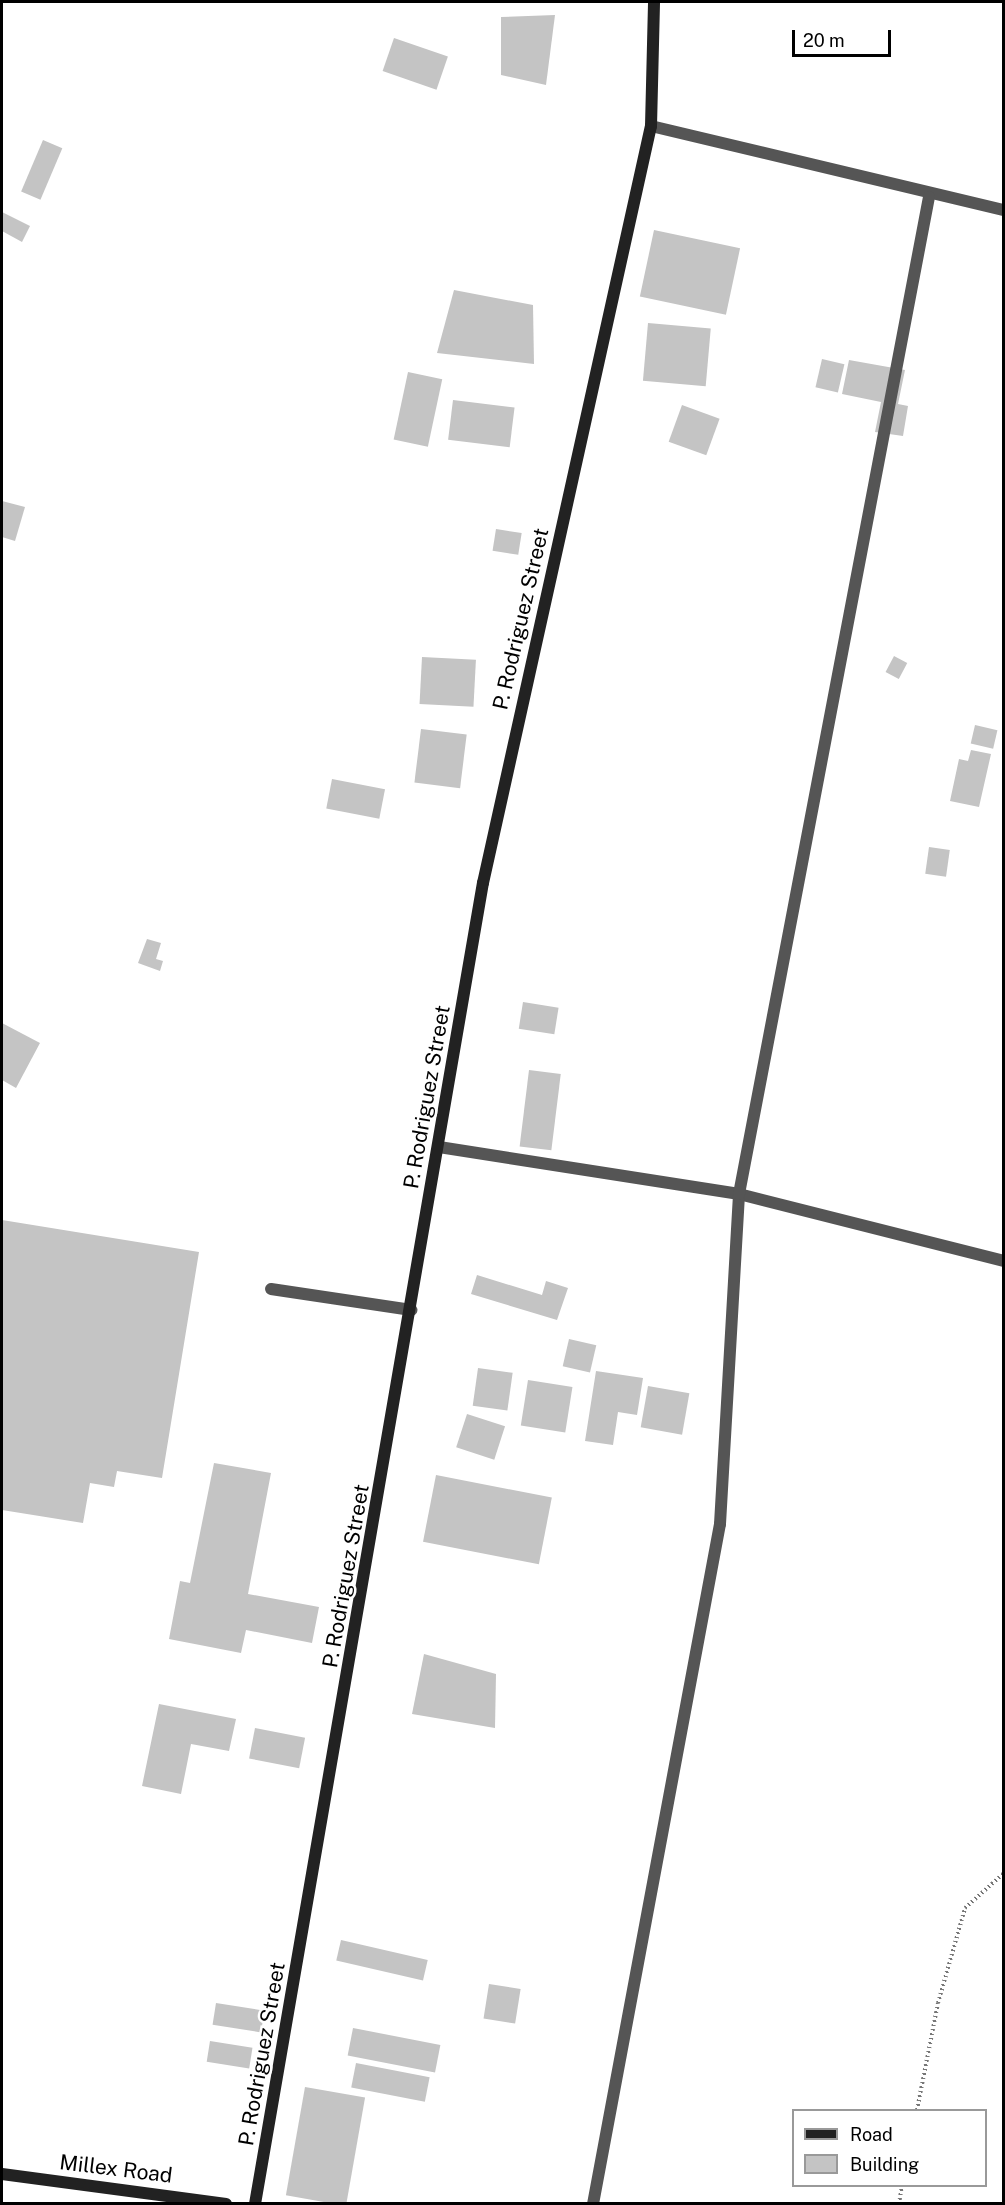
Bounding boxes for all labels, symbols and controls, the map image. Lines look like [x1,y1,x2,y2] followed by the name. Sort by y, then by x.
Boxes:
[795,18,894,56] scale bar
[803,30,845,51] text: 20 m
[488,526,554,712] street label: P. Rodriguez Street
[398,1003,456,1191] street label: P. Rodriguez Street
[317,1482,375,1670] street label: P. Rodriguez Street
[233,1960,291,2148] street label: P. Rodriguez Street
[792,2109,987,2187] legend
[850,2124,893,2145] text: Road
[58,2150,174,2188] street label: Millex Road
[850,2154,919,2175] text: Building

